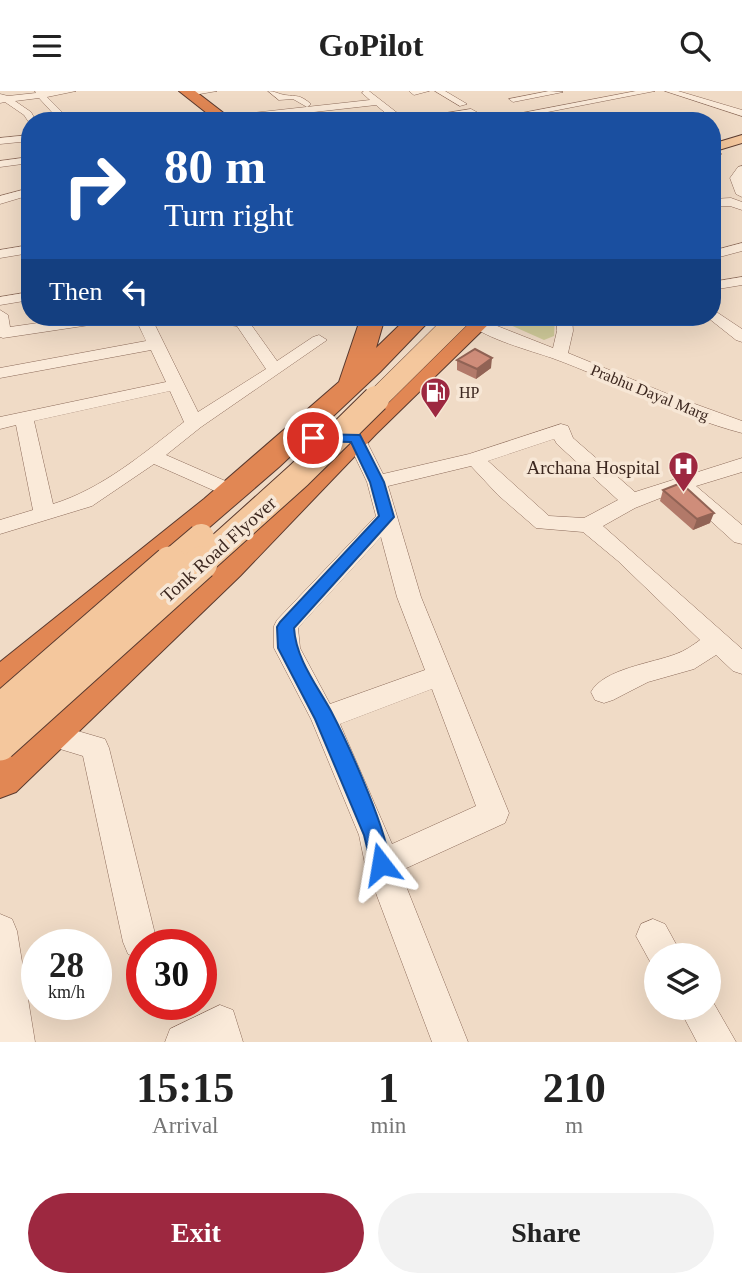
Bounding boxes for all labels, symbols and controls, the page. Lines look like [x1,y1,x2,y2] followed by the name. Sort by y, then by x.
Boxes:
[28,27,66,65] icon: menu
[319,27,423,63] text: GoPilot
[676,27,714,65] icon: search
[164,139,266,194] text: 80 m
[49,140,140,231] icon: right
[164,197,294,233] text: Turn right
[116,273,154,311] icon: left
[49,277,102,306] text: Then
[588,361,711,425] street label: Prabhu Dayal Marg
[419,375,453,419] fuel station icon: HP
[459,384,480,401] place label: HP
[283,408,343,468] pin
[294,419,332,457] icon: arrive
[666,450,700,494] hospital icon: Archana Hospital
[527,457,660,478] place label: Archana Hospital
[157,492,281,607] street label: Tonk Road Flyover
[344,827,418,901] position arrow
[126,929,217,1020] speed limit sign: 30
[644,943,721,1020] map controls
[644,943,721,1020] button: layers
[49,946,84,985] text: 28
[48,982,85,1002] text: km/h
[136,1065,234,1111] text: 15:15
[378,1065,399,1111] text: 1
[543,1065,606,1111] text: 210
[152,1113,219,1138] text: Arrival
[371,1113,406,1138] text: min
[565,1113,583,1138] text: m
[28,1193,364,1273] button: Exit
[378,1193,714,1273] button: Share

